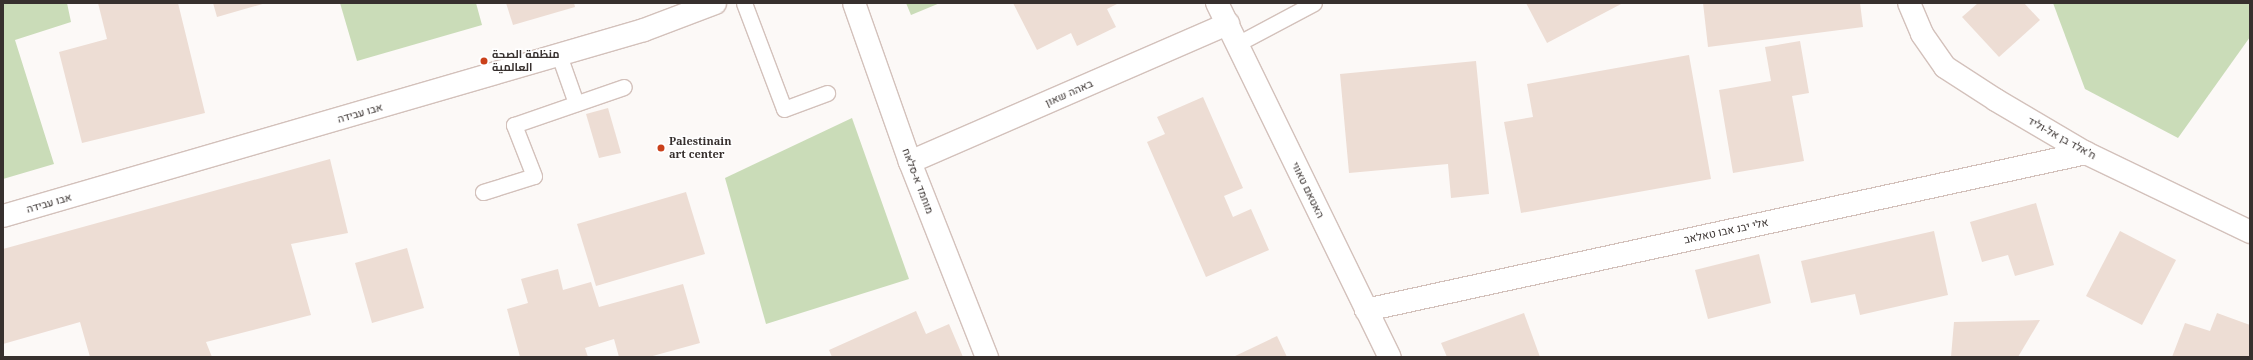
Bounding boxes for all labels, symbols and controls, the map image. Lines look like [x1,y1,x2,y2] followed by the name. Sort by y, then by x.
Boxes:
[492,48,560,74] place label: منظمة الصحة العالمية
[479,56,489,66] marker: منظمة الصحة العالمية
[1043,77,1095,109] street label: באהה שאון
[336,100,384,126] street label: אבו עבידה
[2025,114,2099,162] street label: ח'אלד בן אל-וליד
[669,135,732,161] place label: Palestinain art center
[656,143,666,153] marker: Palestinain art center
[899,146,937,216] street label: מוחמד א-סלאח
[1289,160,1327,220] street label: האטאם טאווי
[25,190,73,216] street label: אבו עבידה
[1682,216,1770,246] street label: אלי יבנ אבו טאלאב

